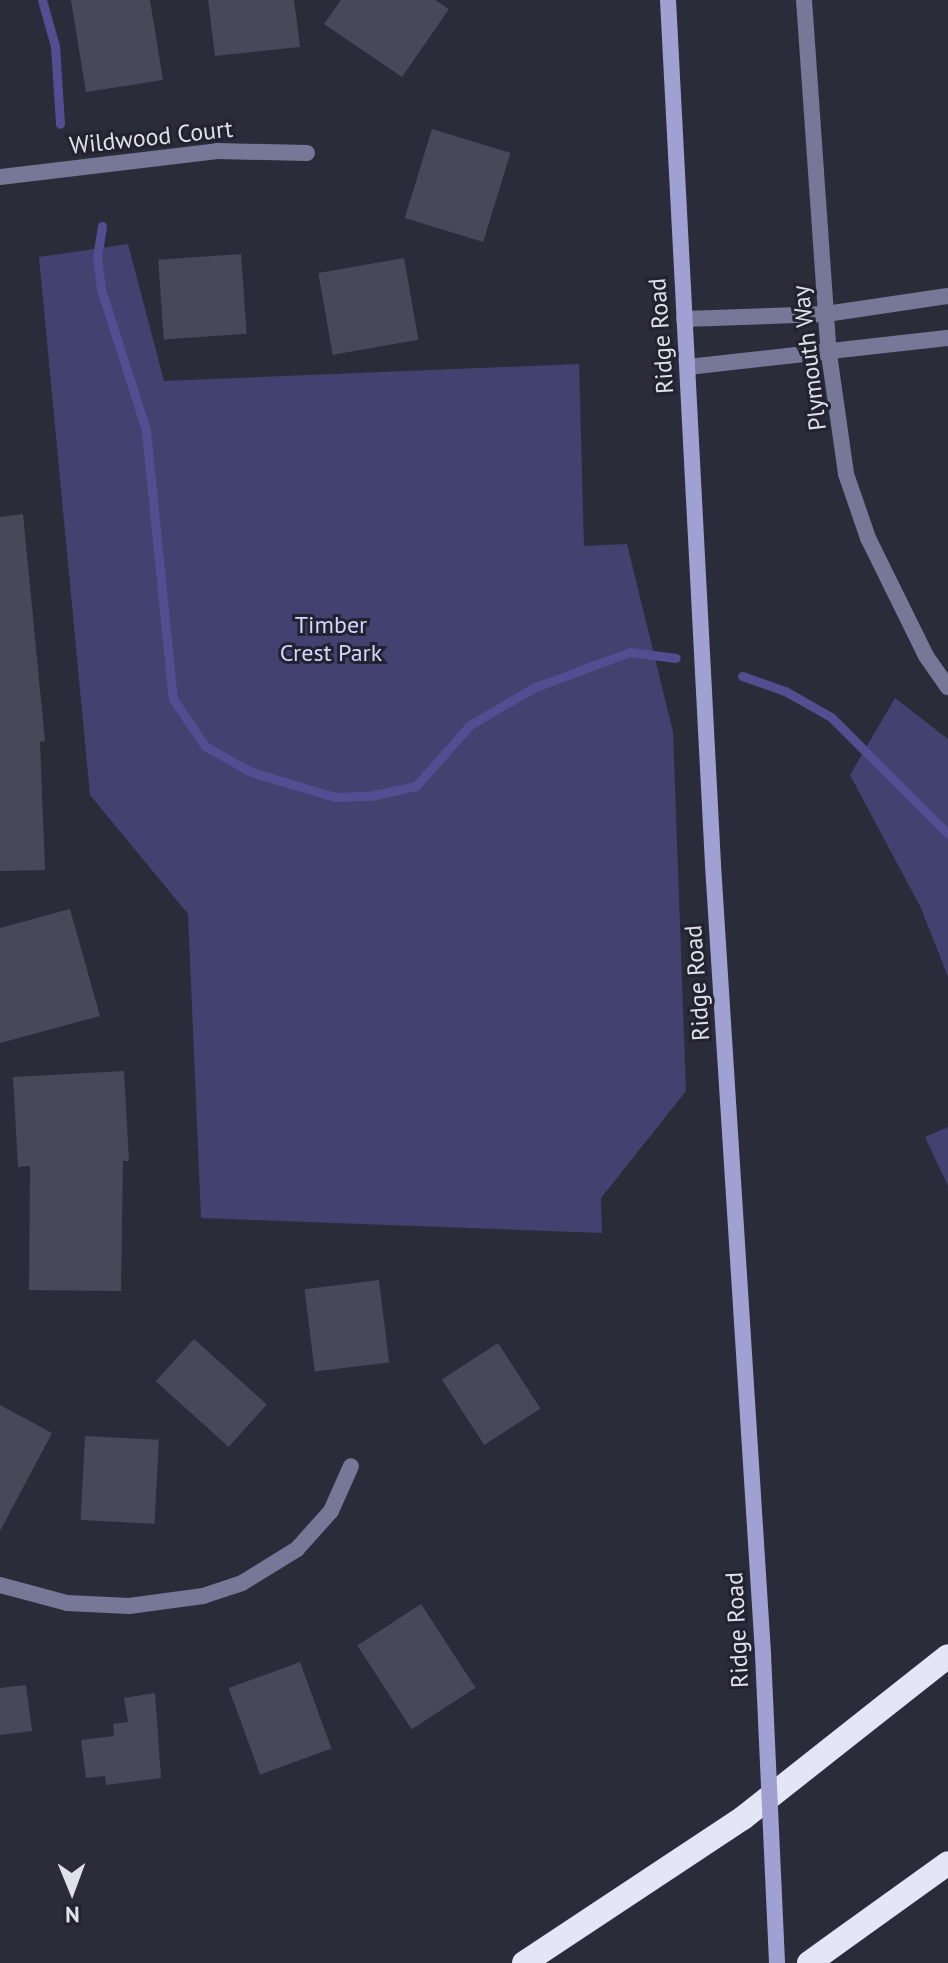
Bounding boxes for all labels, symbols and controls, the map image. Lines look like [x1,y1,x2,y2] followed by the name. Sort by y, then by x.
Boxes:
[68,114,234,160] street label: Wildwood Court
[643,277,679,395] street label: Ridge Road
[786,284,832,432] street label: Plymouth Way
[280,611,382,667] park label: Timber Crest Park
[679,924,715,1042] street label: Ridge Road
[720,1571,754,1689] street label: Ridge Road
[32,1851,112,1931] north arrow
[65,1901,80,1929] text: N

